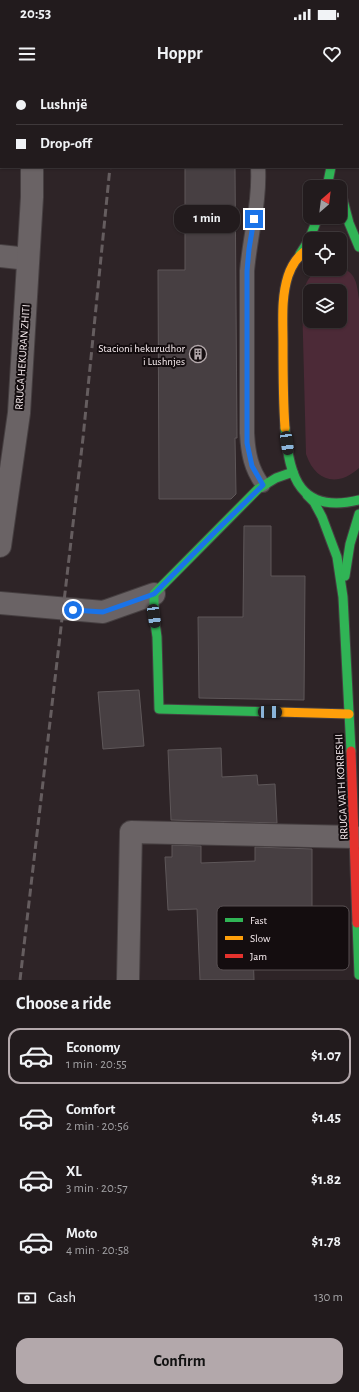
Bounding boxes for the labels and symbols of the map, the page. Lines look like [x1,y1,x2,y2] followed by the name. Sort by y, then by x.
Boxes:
[303,180,347,224] north arrow
[174,205,240,233] callout: 1 min
[245,210,263,228] route end
[13,304,32,410] street label: RRUGA HEKURAN ZHITI
[98,343,185,367] place label: Stacioni hekurudhor i Lushnjes
[188,344,208,364] building icon: Stacioni hekurudhor i Lushnjes
[279,430,295,456] car
[64,601,82,619] route start
[146,603,162,629] car
[258,706,282,718] car
[333,734,350,840] street label: RRUGA VATH KORRESHI
[217,906,349,970] legend
[250,915,268,926] text: Fast
[250,933,271,944] text: Slow
[250,951,267,962] text: Jam

